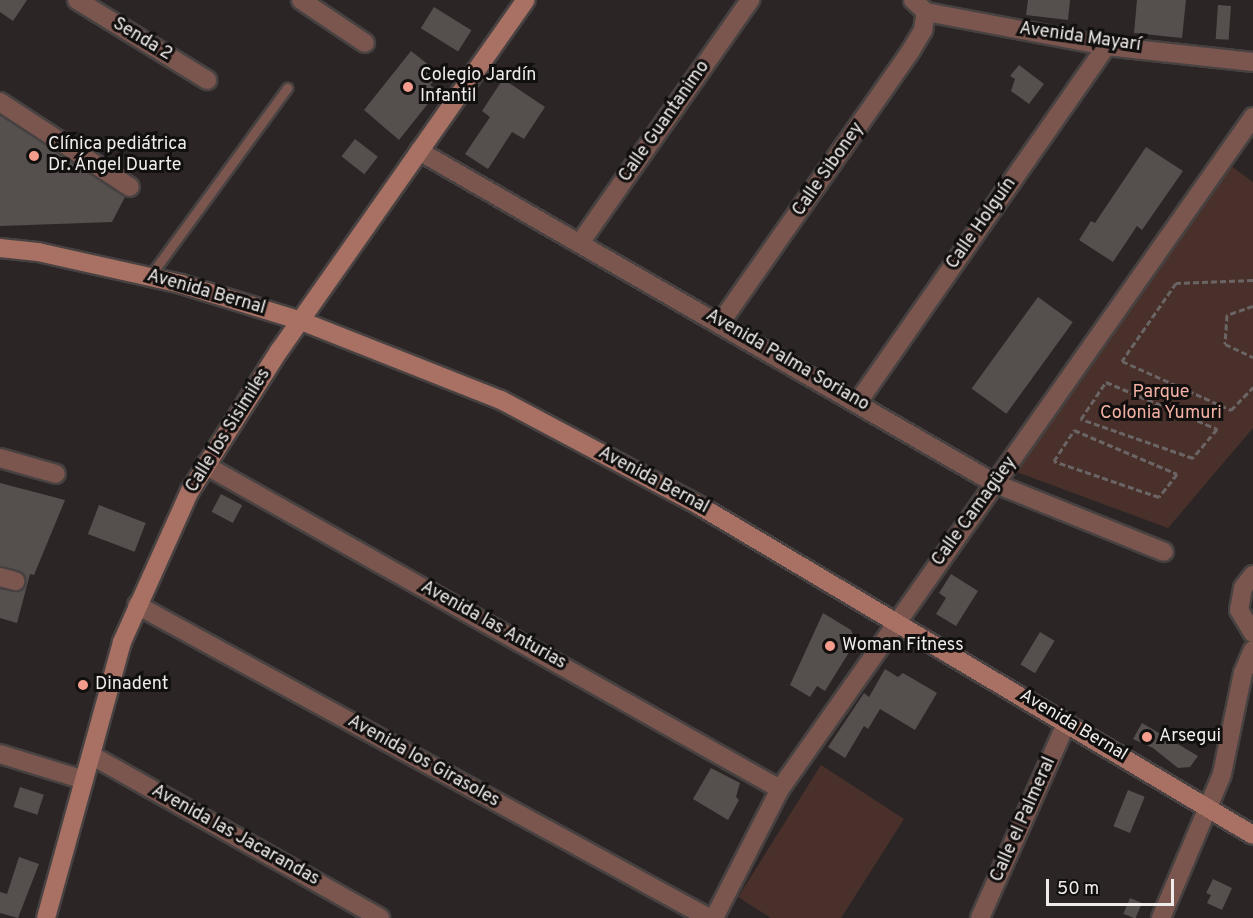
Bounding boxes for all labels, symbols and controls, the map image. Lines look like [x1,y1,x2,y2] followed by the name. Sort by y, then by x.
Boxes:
[108,14,176,66] street label: Senda 2
[1018,19,1142,57] street label: Avenida Mayarí
[615,57,715,187] street label: Calle Guantanimo
[420,66,536,109] place label: Colegio Jardín Infantil
[401,80,415,94] marker: Colegio Jardín Infantil
[789,119,869,221] street label: Calle Siboney
[48,135,187,178] place label: Clínica pediátrica Dr. Ángel Duarte
[25,147,43,165] marker: Clínica pediátrica Dr. Ángel Duarte
[943,174,1021,274] street label: Calle Holguín
[144,266,268,320] street label: Avenida Bernal
[701,305,873,417] street label: Avenida Palma Soriano
[182,365,276,497] street label: Calle los Sisimiles
[1100,383,1222,426] park label: Parque Colonia Yumuri
[594,443,712,519] street label: Avenida Bernal
[928,453,1022,571] street label: Calle Camagüey
[416,577,570,675] street label: Avenida las Anturias
[842,635,964,657] place label: Woman Fitness
[823,639,837,653] marker: Woman Fitness
[95,674,168,696] place label: Dinadent
[76,678,90,692] marker: Dinadent
[1015,685,1131,767] street label: Avenida Bernal
[343,711,503,813] street label: Avenida los Girasoles
[1159,726,1221,748] place label: Arsegui
[1140,730,1154,744] marker: Arsegui
[987,754,1061,886] street label: Calle el Palmeral
[147,781,323,891] street label: Avenida las Jacarandas
[1049,867,1176,905] scale bar
[1057,878,1099,901] text: 50 m

